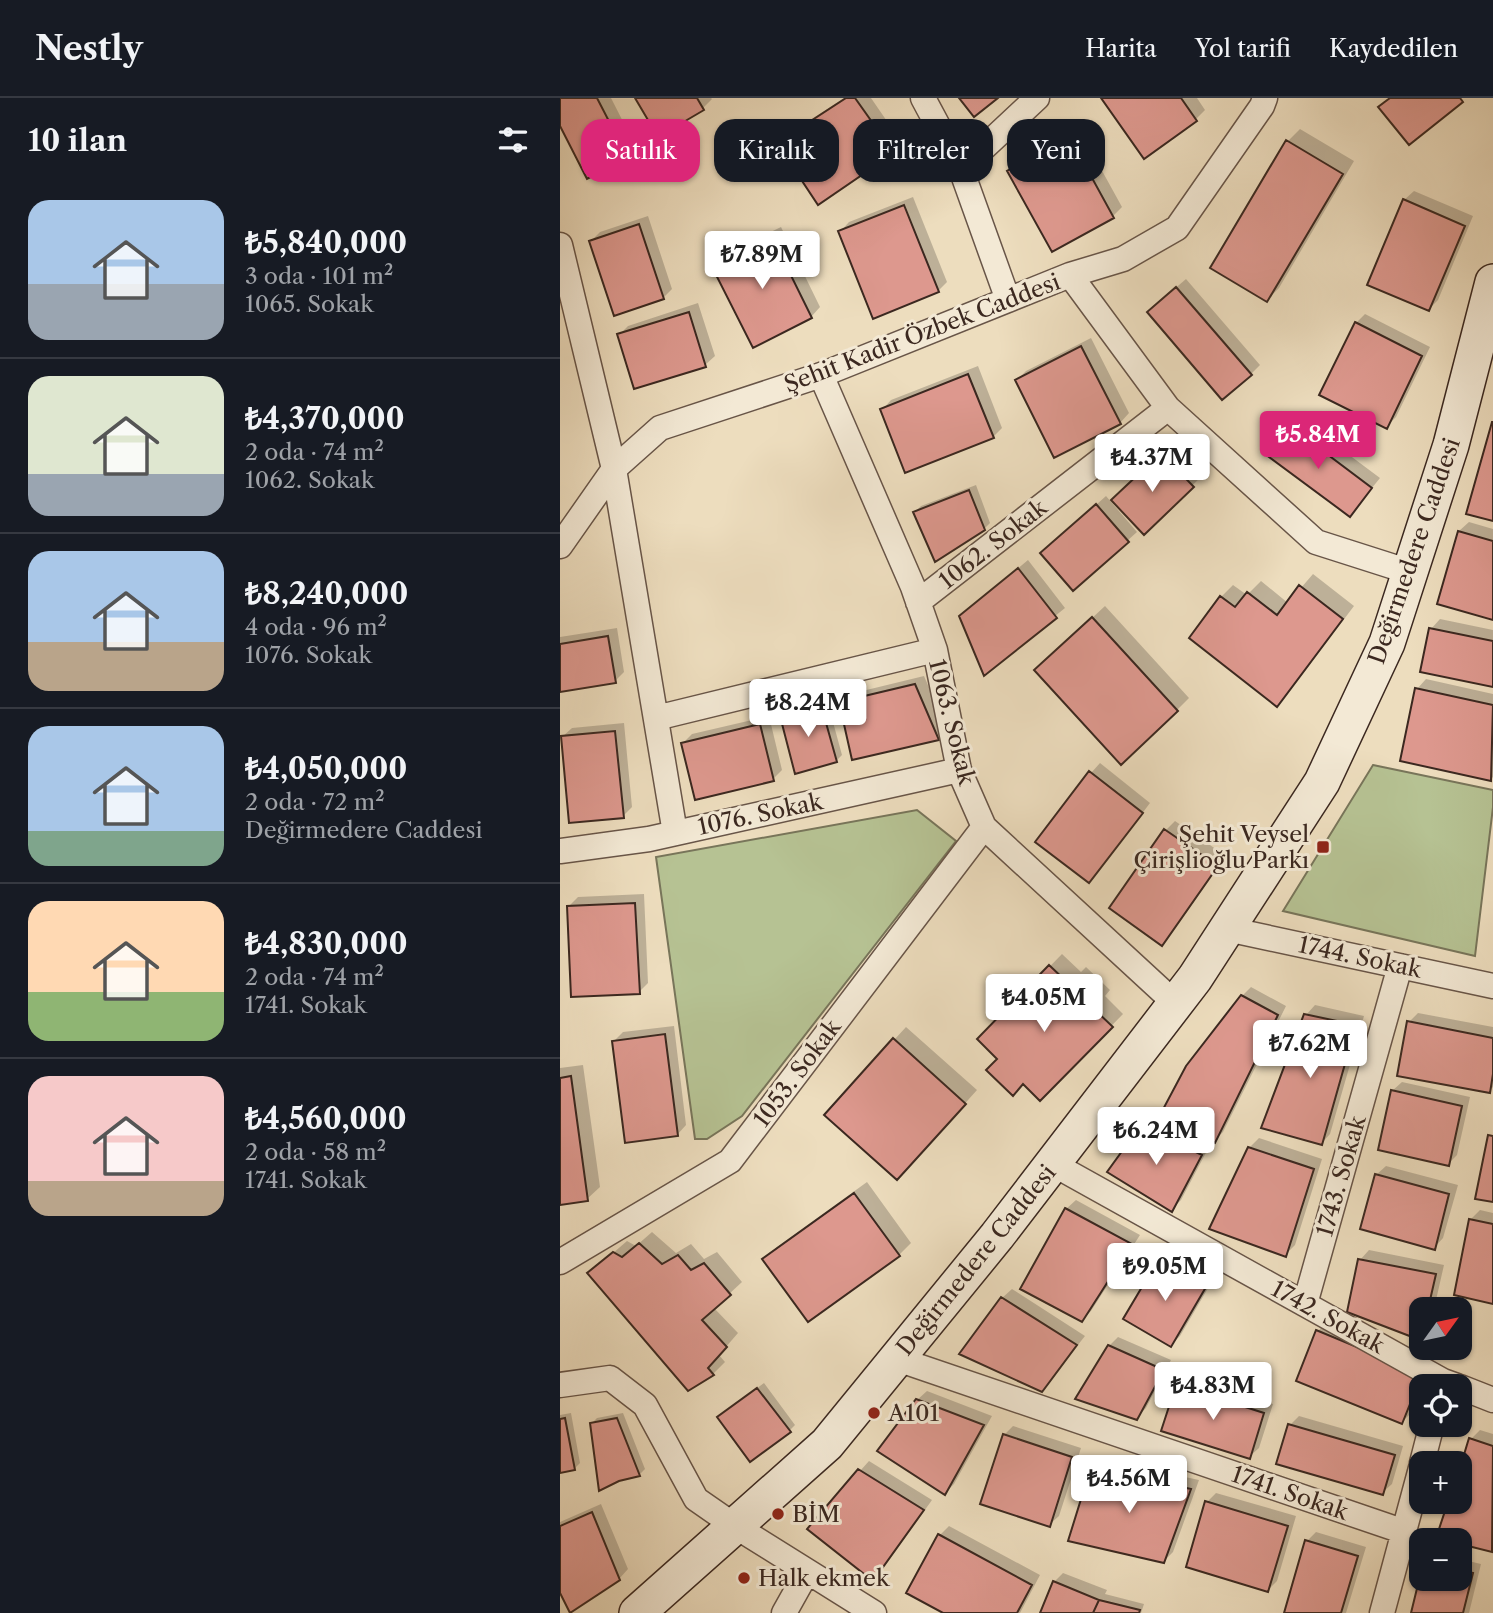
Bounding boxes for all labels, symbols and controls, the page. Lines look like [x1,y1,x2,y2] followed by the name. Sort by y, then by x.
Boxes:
[35,28,143,69] text: Nestly
[1085,34,1157,63] text: Harita
[1195,34,1291,63] text: Yol tarifi
[1329,34,1458,63] text: Kaydedilen
[581,119,700,182] chip: Satılık
[714,119,839,182] chip: Kiralık
[853,119,993,182] chip: Filtreler
[1007,119,1105,182] chip: Yeni
[494,121,532,159] icon: filters
[28,122,127,159] text: 10 ilan
[245,224,407,261] text: ₺5,840,000
[84,228,168,312] icon: home
[705,232,819,291] pin: ₺7.89M
[721,240,803,268] text: ₺7.89M
[245,262,393,290] text: 3 oda · 101 m²
[780,267,1064,399] street label: Şehit Kadir Özbek Caddesi
[245,290,373,318] text: 1065. Sokak
[245,400,405,437] text: ₺4,370,000
[84,404,168,488] icon: home
[1261,412,1375,471] pin: ₺5.84M
[1276,420,1360,448] text: ₺5.84M
[1095,434,1209,494] pin: ₺4.37M
[1362,434,1466,668] street label: Değirmedere Caddesi
[245,438,384,466] text: 2 oda · 74 m²
[1111,443,1193,471] text: ₺4.37M
[245,466,374,494] text: 1062. Sokak
[933,492,1054,595] street label: 1062. Sokak
[245,575,408,612] text: ₺8,240,000
[84,579,168,663] icon: home
[245,613,387,641] text: 4 oda · 96 m²
[245,641,372,669] text: 1076. Sokak
[923,656,982,789] street label: 1063. Sokak
[751,680,865,739] pin: ₺8.24M
[765,688,851,716] text: ₺8.24M
[245,750,407,787] text: ₺4,050,000
[84,754,168,838] icon: home
[695,787,827,841] street label: 1076. Sokak
[245,788,385,816] text: 2 oda · 72 m²
[245,816,482,844] text: Değirmedere Caddesi
[1134,820,1309,874] place label: Şehit Veysel Çirişlioğlu Parkı
[1315,839,1331,855] marker: Şehit Veysel Çirişlioğlu Parkı
[245,925,408,962] text: ₺4,830,000
[84,929,168,1013] icon: home
[1296,930,1426,984] street label: 1744. Sokak
[245,963,384,991] text: 2 oda · 74 m²
[987,974,1101,1034] pin: ₺4.05M
[1002,983,1086,1011] text: ₺4.05M
[245,991,367,1019] text: 1741. Sokak
[747,1012,848,1132] street label: 1053. Sokak
[1253,1020,1367,1080] pin: ₺7.62M
[1269,1029,1351,1057] text: ₺7.62M
[245,1100,407,1137] text: ₺4,560,000
[84,1104,168,1188] icon: home
[1099,1108,1213,1167] pin: ₺6.24M
[1310,1111,1372,1240] street label: 1743. Sokak
[1114,1116,1198,1144] text: ₺6.24M
[245,1138,386,1166] text: 2 oda · 58 m²
[890,1159,1062,1361] street label: Değirmedere Caddesi
[245,1166,367,1194] text: 1741. Sokak
[1108,1244,1222,1303] pin: ₺9.05M
[1123,1252,1207,1280] text: ₺9.05M
[1267,1274,1391,1360] street label: 1742. Sokak
[1409,1297,1472,1360] north arrow
[1409,1297,1472,1591] map controls
[1156,1362,1270,1422] pin: ₺4.83M
[1171,1371,1255,1399] text: ₺4.83M
[1409,1374,1472,1437] button: locate
[887,1399,939,1427] place label: A101
[866,1405,882,1421] marker: A101
[1409,1451,1472,1514] button: +
[1072,1456,1186,1515] pin: ₺4.56M
[1228,1460,1354,1527] street label: 1741. Sokak
[1087,1464,1171,1492] text: ₺4.56M
[792,1500,840,1528] place label: BİM
[770,1506,786,1522] marker: BİM
[1409,1528,1472,1591] button: −
[758,1564,891,1592] place label: Halk ekmek
[736,1570,752,1586] marker: Halk ekmek

